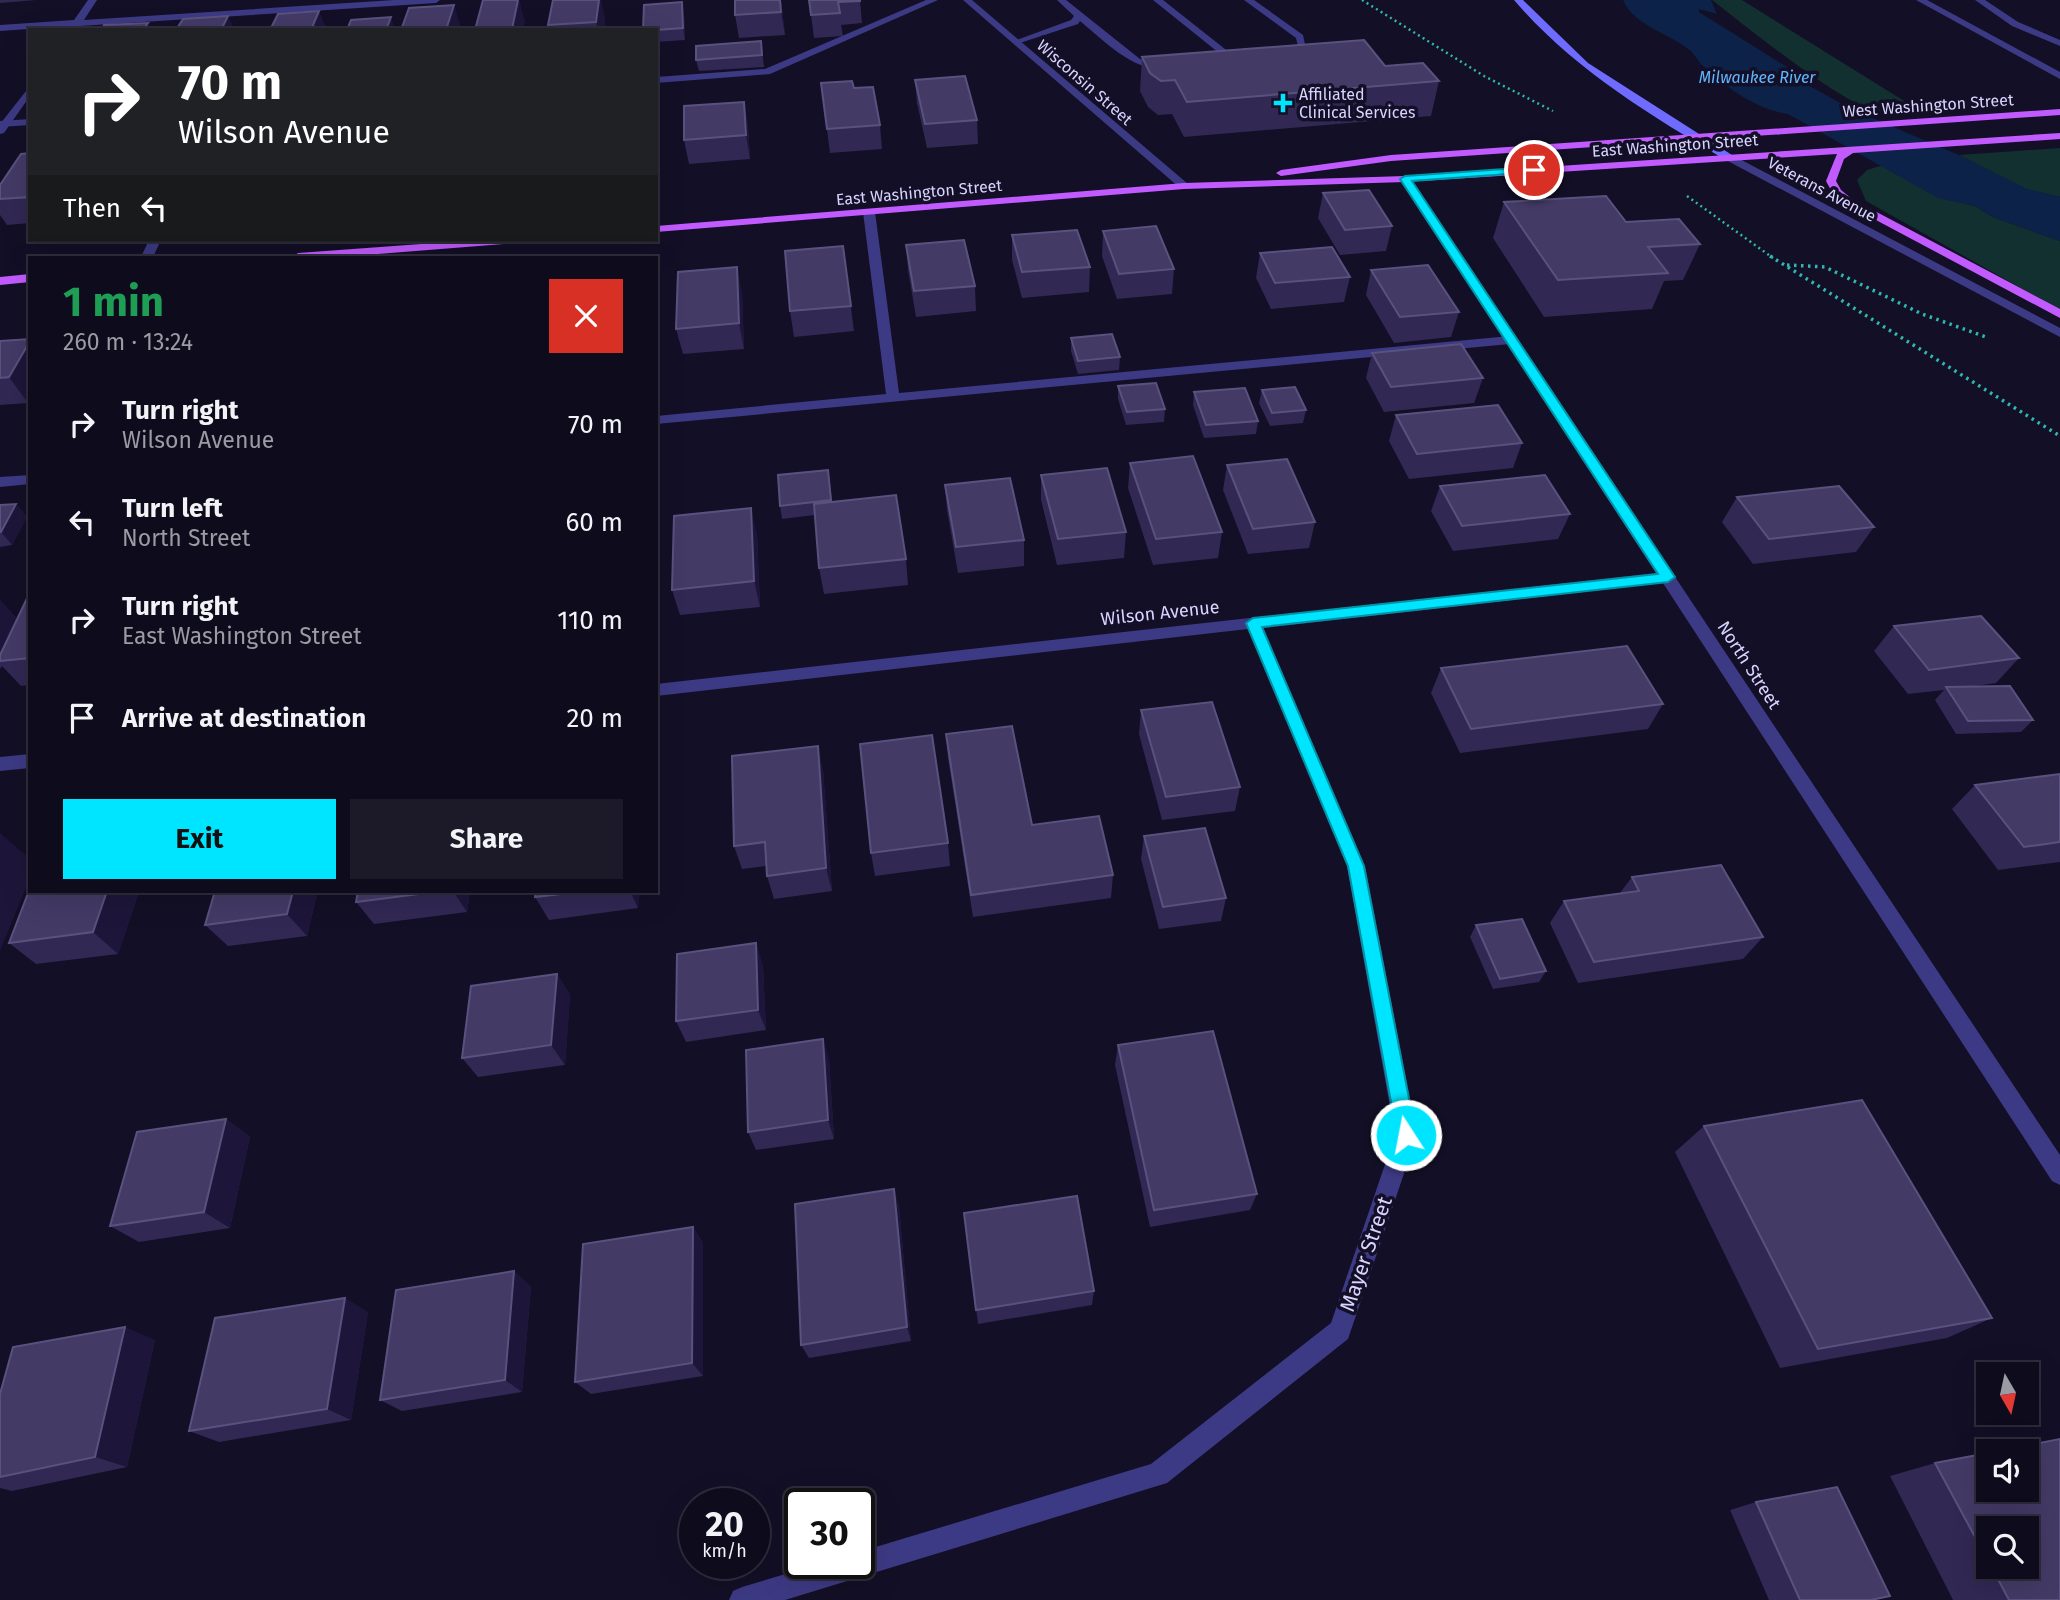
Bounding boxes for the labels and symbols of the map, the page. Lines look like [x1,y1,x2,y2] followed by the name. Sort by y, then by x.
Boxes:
[1033,36,1136,129] street label: Wisconsin Street
[1699,68,1816,87] water label: Milwaukee River
[1299,85,1415,122] place label: Affiliated Clinical Services
[1842,90,2014,121] street label: West Washington Street
[1273,93,1293,113] marker: Affiliated Clinical Services
[1591,130,1759,161] street label: East Washington Street
[1504,140,1564,200] pin
[1764,153,1879,226] street label: Veterans Avenue
[835,176,1003,209] street label: East Washington Street
[1100,596,1220,630] street label: Wilson Avenue
[1712,617,1786,714] street label: North Street
[1369,1098,1443,1172] position arrow
[1334,1193,1398,1315] street label: Mayer Street
[1976,1362,2039,1424] north arrow
[784,1488,875,1579] speed limit sign: 30

